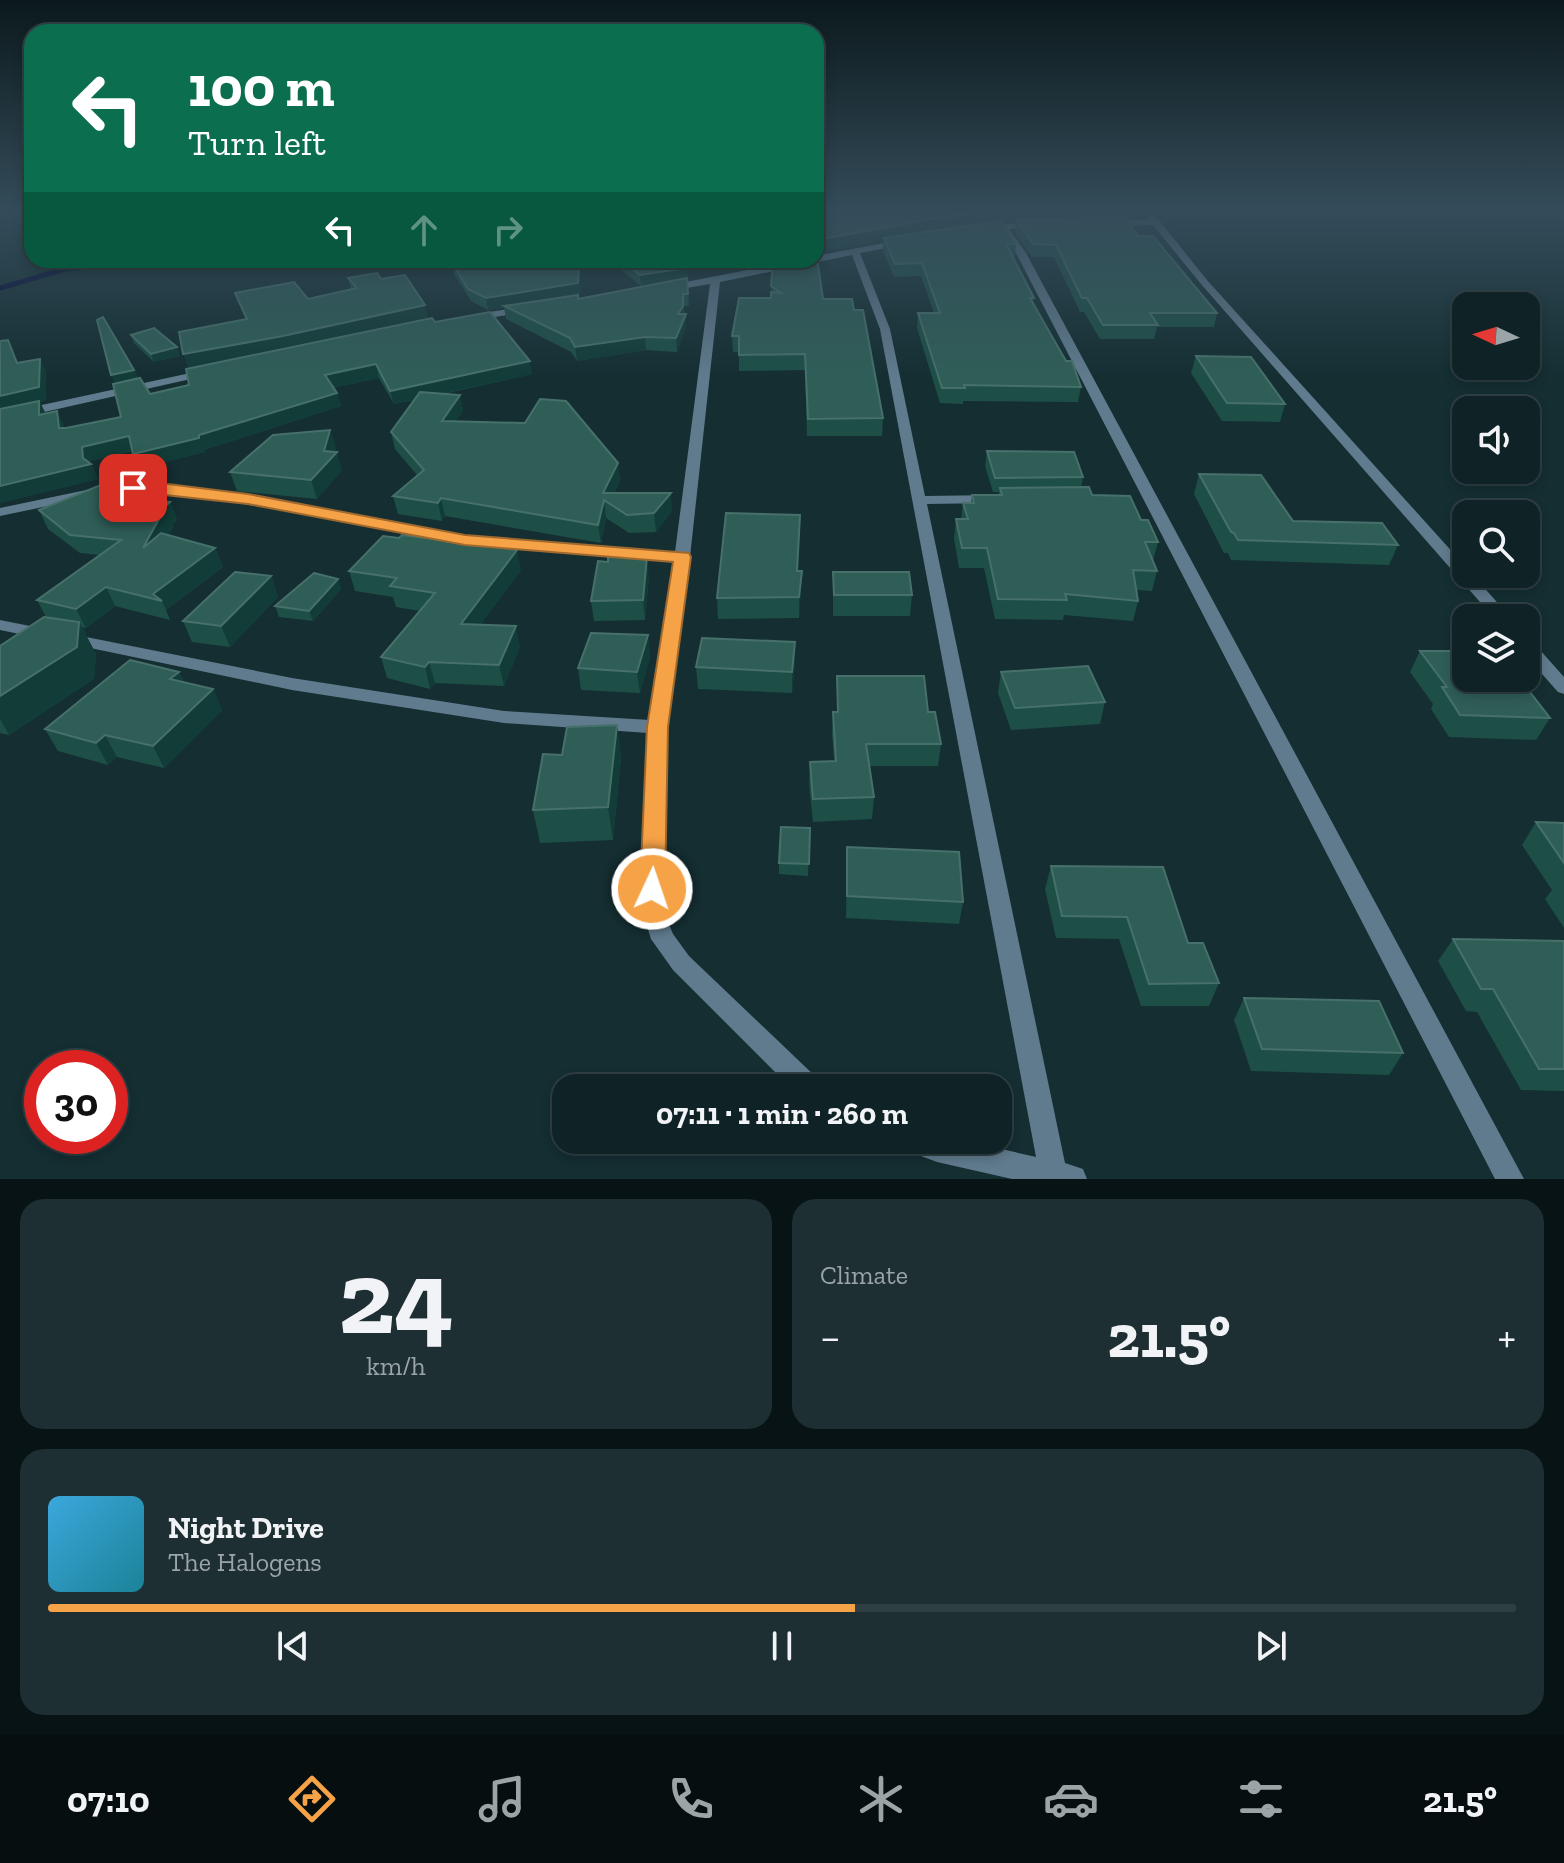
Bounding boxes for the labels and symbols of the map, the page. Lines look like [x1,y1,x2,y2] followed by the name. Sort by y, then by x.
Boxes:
[1452,292,1540,380] north arrow
[99,454,167,522] pin
[610,847,694,931] position arrow
[24,1050,128,1154] speed limit sign: 30

